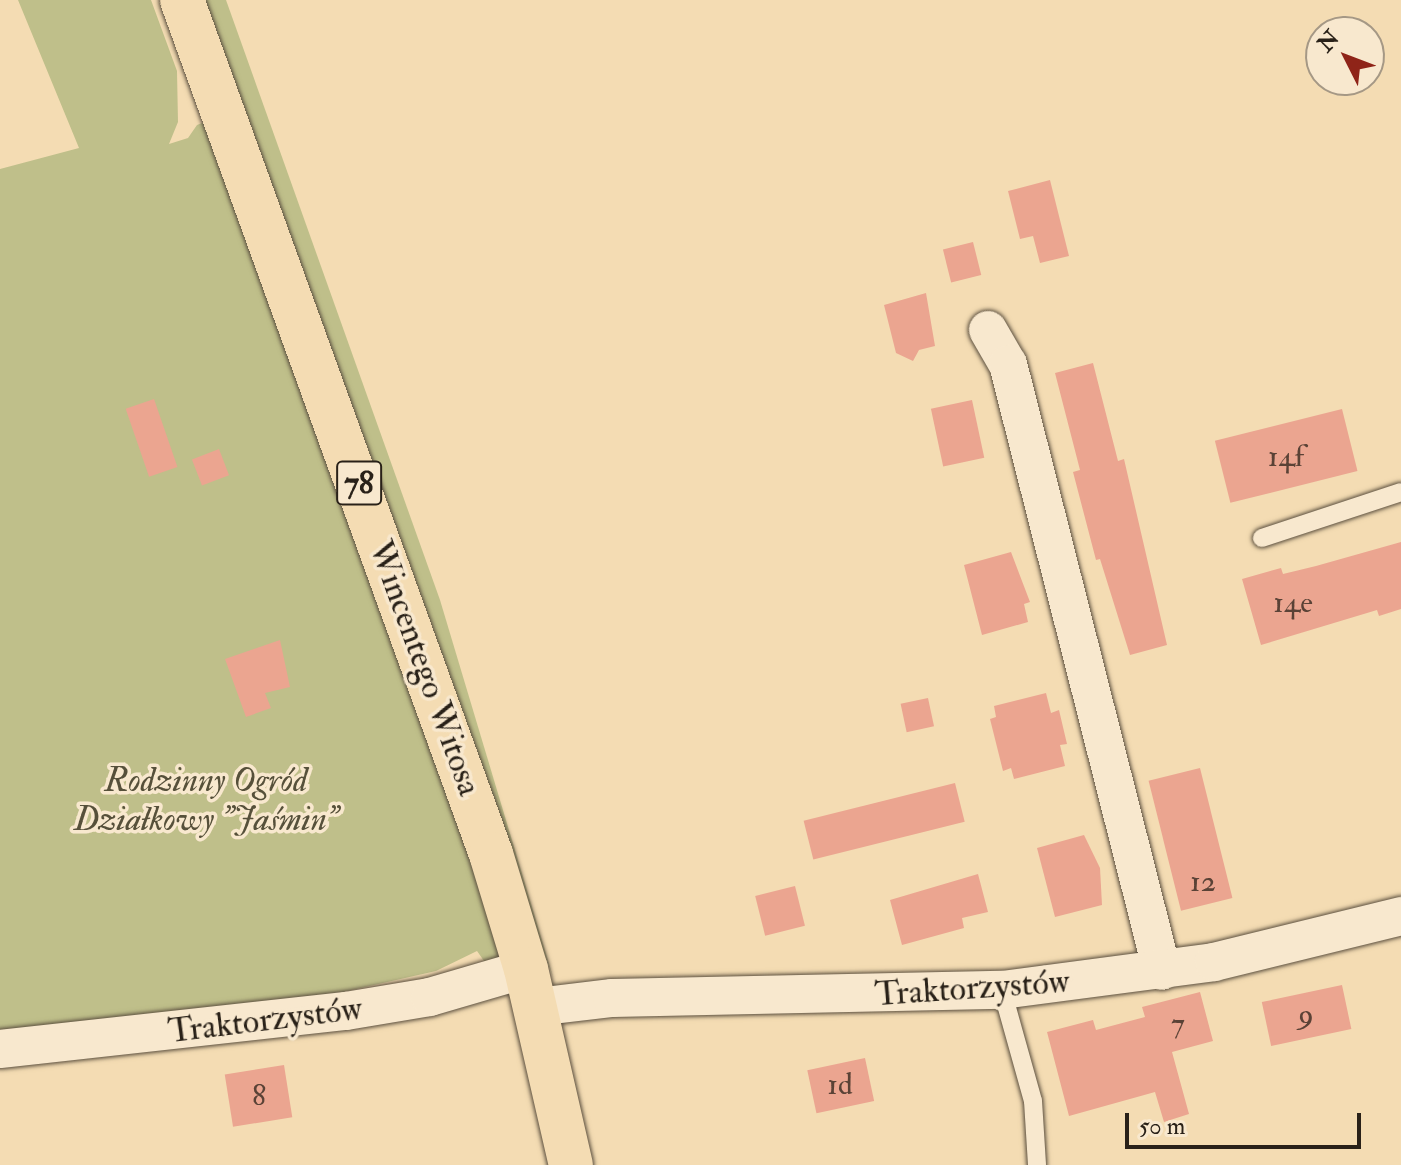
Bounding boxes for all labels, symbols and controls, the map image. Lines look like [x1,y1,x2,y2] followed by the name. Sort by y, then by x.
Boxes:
[1305,16,1385,96] north arrow
[1312,25,1346,58] text: N
[1268,439,1304,475] house number: 14f
[335,455,383,511] road number: 78
[360,535,490,801] street label: Wincentego Witosa
[1273,585,1313,621] house number: 14e
[74,760,338,840] park label: Rodzinny Ogród Działkowy "Jaśmin"
[1190,864,1216,900] house number: 12
[873,961,1071,1015] street label: Traktorzystów
[166,988,364,1052] street label: Traktorzystów
[1298,997,1314,1033] house number: 9
[1171,1006,1185,1042] house number: 7
[827,1067,853,1103] house number: 1d
[252,1078,266,1114] house number: 8
[1129,1097,1365,1147] scale bar
[1139,1111,1185,1142] text: 50 m

